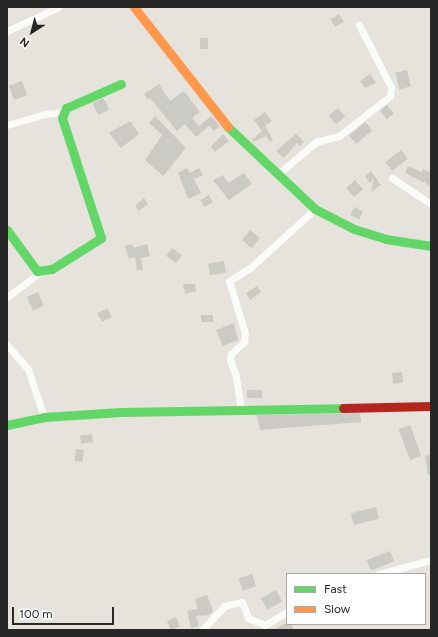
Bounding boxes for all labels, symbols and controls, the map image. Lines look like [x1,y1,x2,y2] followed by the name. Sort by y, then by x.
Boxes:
[12,12,52,52] north arrow
[17,34,32,50] text: N
[286,573,426,625] legend
[324,582,347,596] text: Fast
[14,599,116,625] scale bar
[324,602,350,616] text: Slow
[19,607,53,621] text: 100 m

